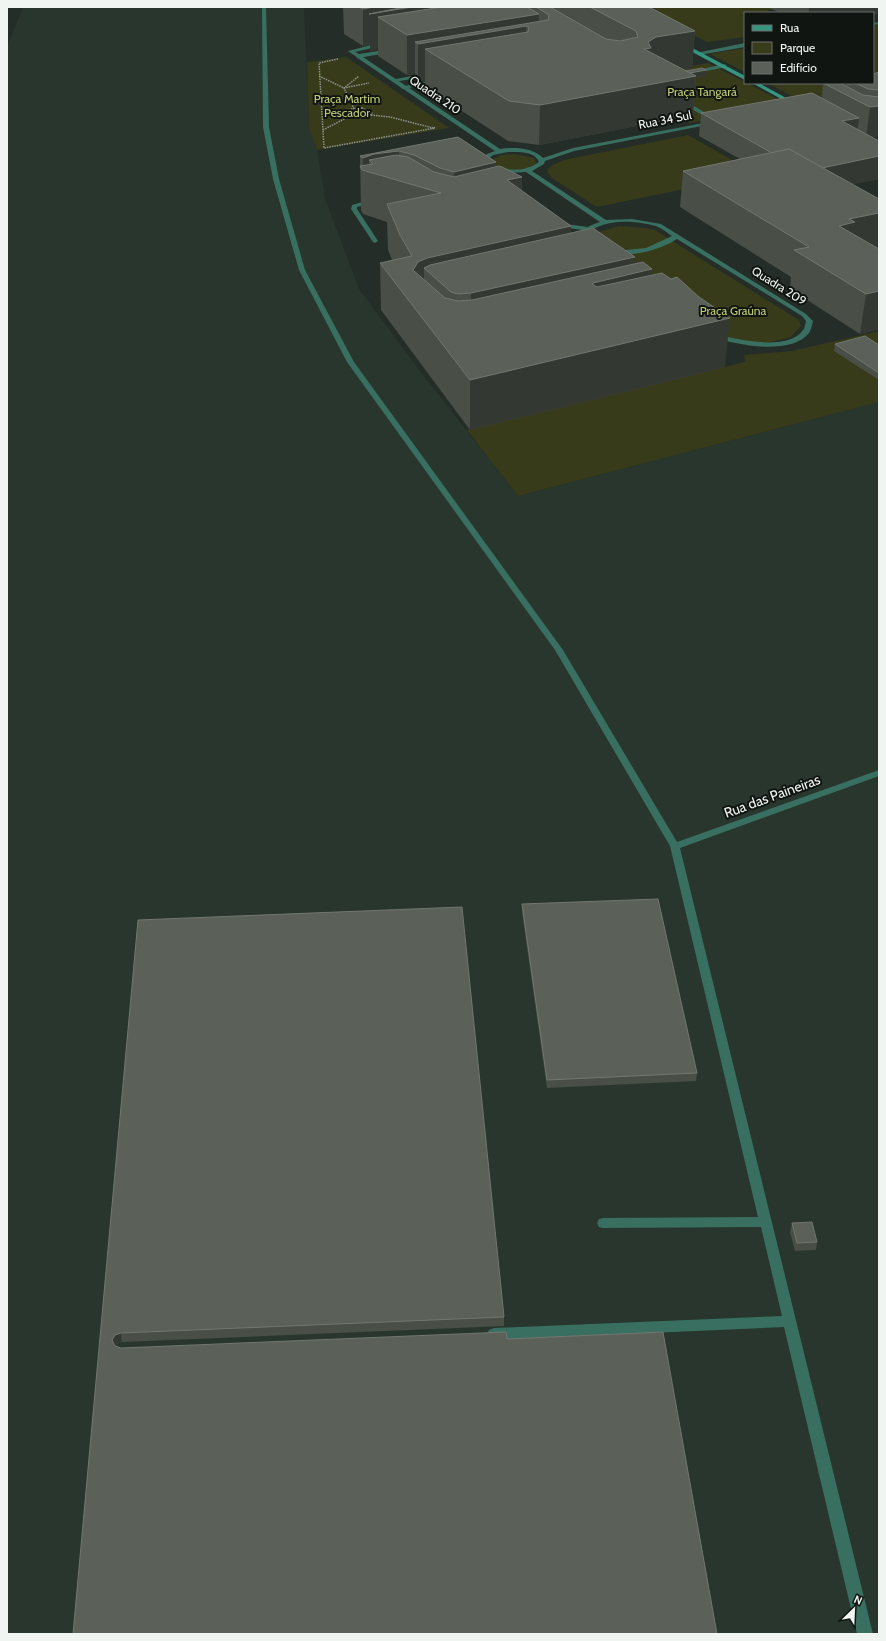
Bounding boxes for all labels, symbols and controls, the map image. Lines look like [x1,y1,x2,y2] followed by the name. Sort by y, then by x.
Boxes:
[744,12,874,84] legend
[780,20,799,35] text: Rua
[780,40,815,55] text: Parque
[780,60,817,75] text: Edifício
[407,72,464,117] street label: Quadra 210
[667,84,737,99] park label: Praça Tangará
[314,91,380,120] park label: Praça Martim Pescador
[637,107,693,132] street label: Rua 34 Sul
[749,263,809,308] street label: Quadra 209
[700,303,766,318] park label: Praça Graúna
[721,770,823,822] street label: Rua das Paineiras
[834,1589,874,1629] north arrow
[852,1592,864,1608] text: N

